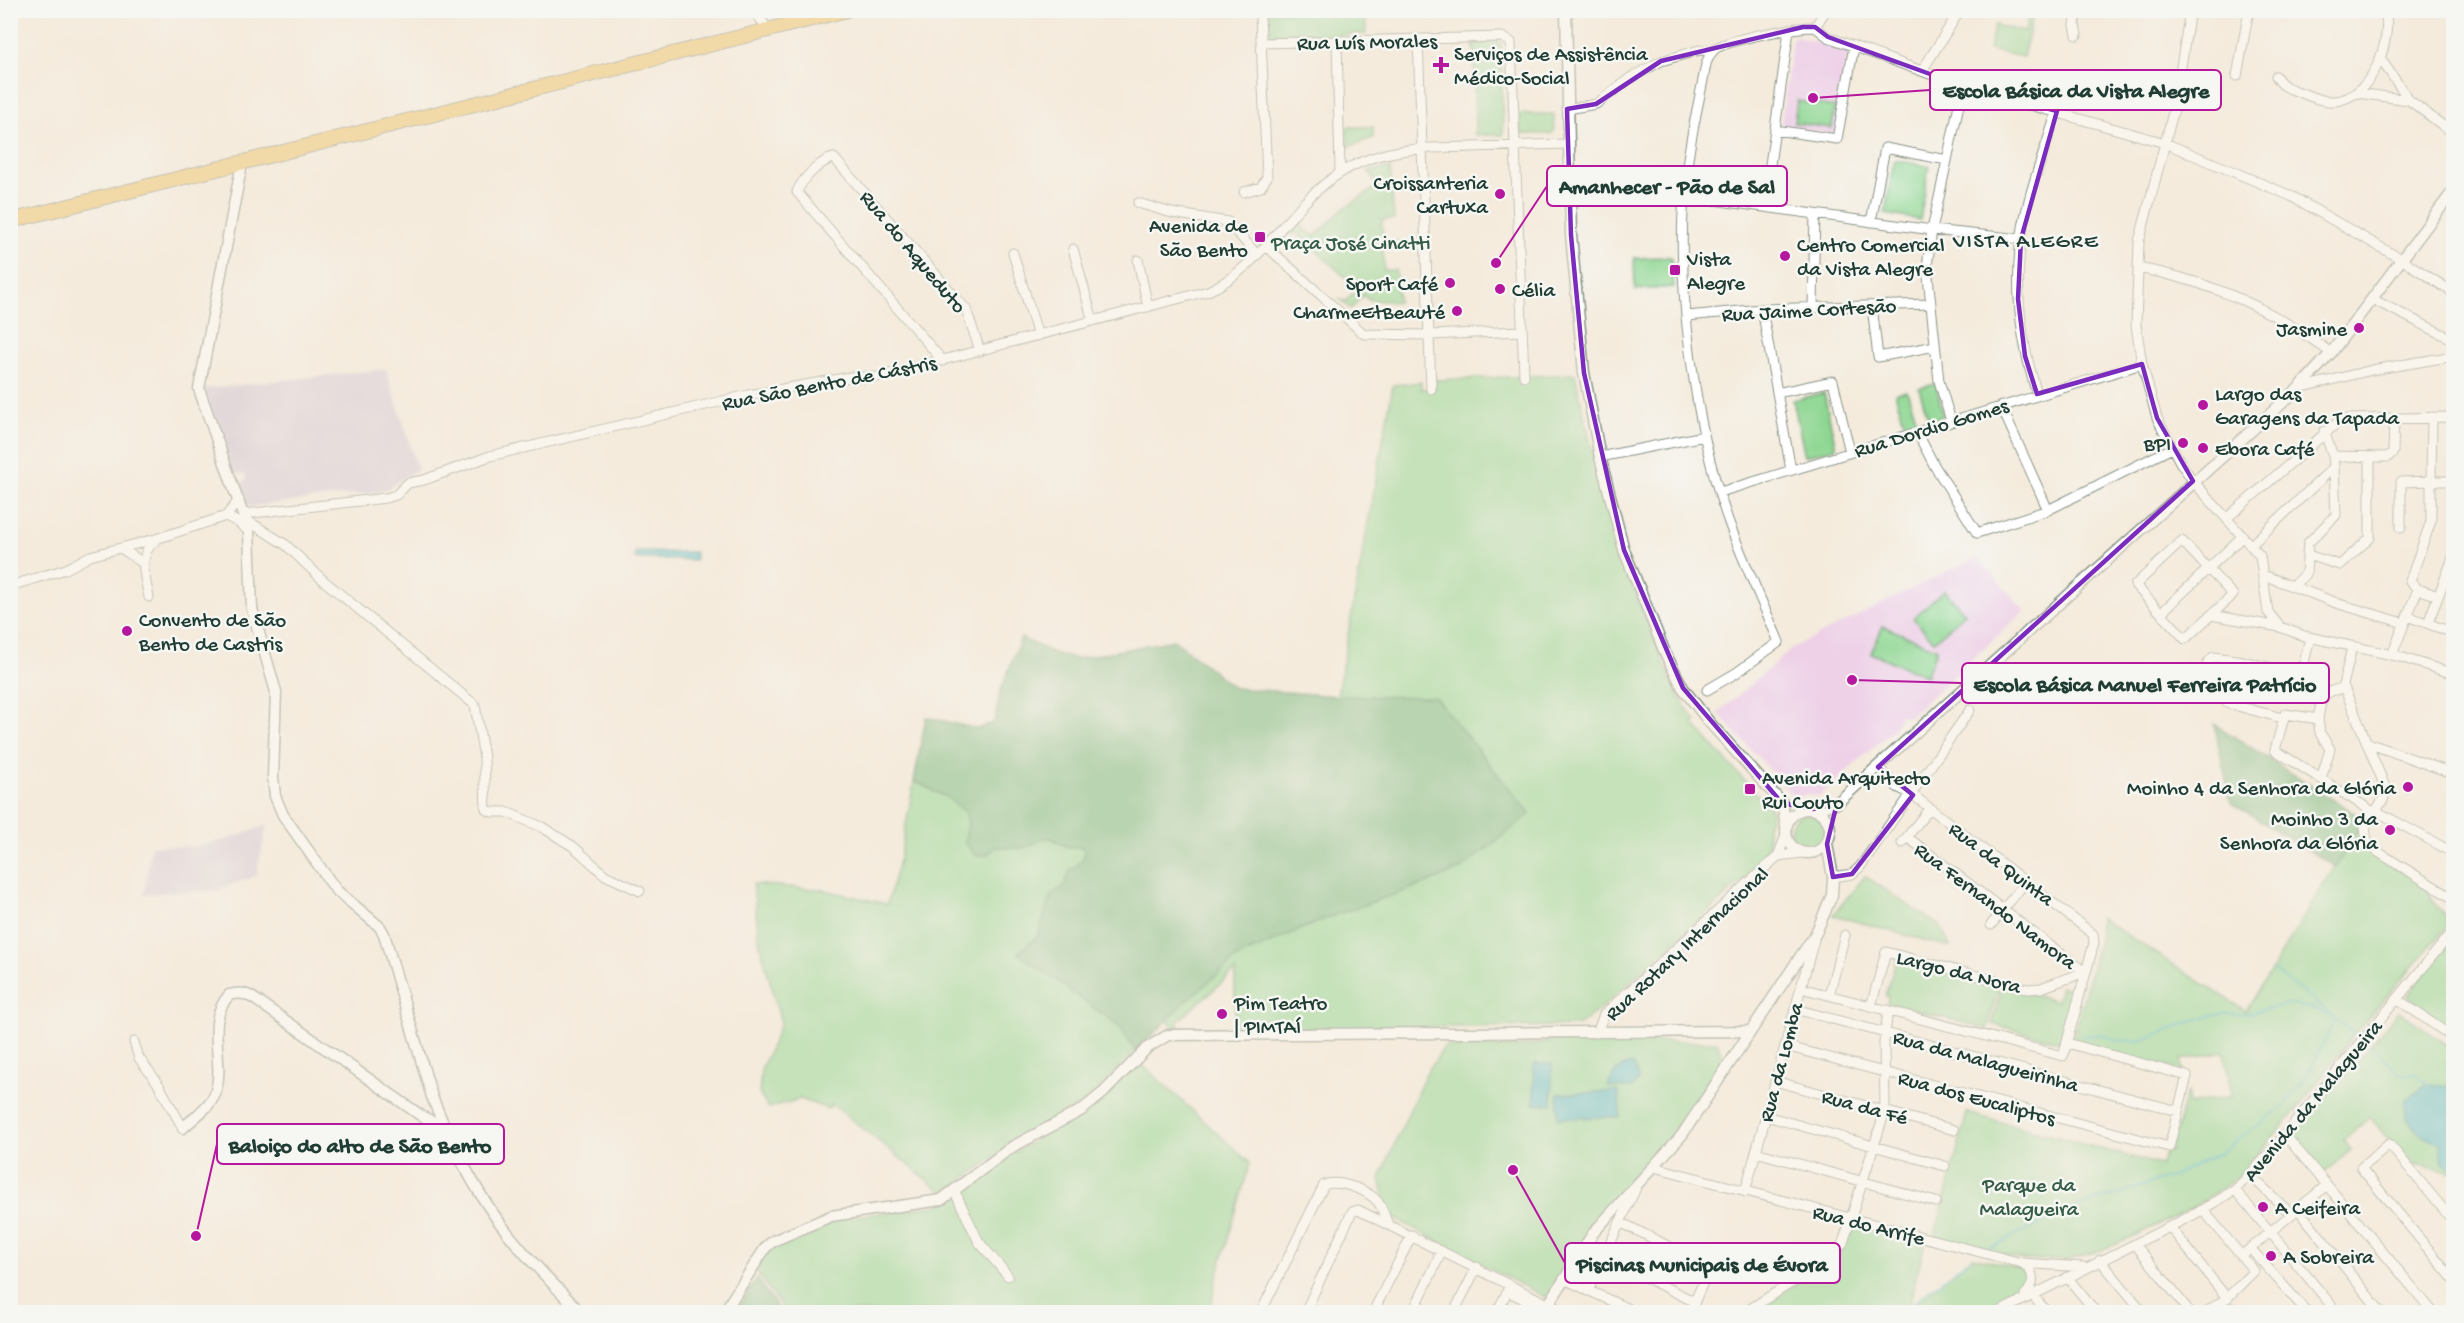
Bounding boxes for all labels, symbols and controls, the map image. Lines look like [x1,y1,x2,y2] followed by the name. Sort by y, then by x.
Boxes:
[1297,31,1439,58] street label: Rua Luís Morales
[1454,44,1649,93] place label: Serviços de Assistência Médico-Social
[1432,56,1450,74] marker: Serviços de Assistência Médico-Social
[1930,70,2221,110] callout: Escola Básica da Vista Alegre
[1943,80,2210,106] text: Escola Básica da Vista Alegre
[1547,166,1787,206] callout: Amanhecer - Pão de Sal
[1374,173,1489,222] place label: Croissanteria Cartuxa
[1558,176,1775,202] text: Amanhecer - Pão de Sal
[853,187,970,320] street label: Rua do Aqueduto
[1493,187,1507,201] marker: Croissanteria Cartuxa
[1149,216,1249,265] place label: Avenida de São Bento
[1253,230,1267,244] marker: Avenida de São Bento
[1952,230,2099,256] district label: VISTA ALEGRE
[1270,233,1431,258] park label: Praça José Cinatti
[1797,235,1945,284] place label: Centro Comercial da Vista Alegre
[1686,249,1746,298] place label: Vista Alegre
[1778,249,1792,263] marker: Centro Comercial da Vista Alegre
[1668,263,1682,277] marker: Vista Alegre
[1346,274,1439,299] place label: Sport Café
[1443,276,1457,290] marker: Sport Café
[1512,280,1556,305] place label: Célia
[1493,282,1507,296] marker: Célia
[1721,295,1897,330] street label: Rua Jaime Cortesão
[1293,302,1446,327] place label: CharmeEtBeauté
[1450,304,1464,318] marker: CharmeEtBeauté
[2276,319,2348,344] place label: Jasmine
[2352,321,2366,335] marker: Jasmine
[720,352,940,418] street label: Rua São Bento de Cástris
[2215,384,2400,433] place label: Largo das Garagens da Tapada
[1852,395,2013,466] street label: Rua Dordio Gomes
[2196,398,2210,412] marker: Largo das Garagens da Tapada
[2143,434,2171,459] place label: BPI
[2176,436,2190,450] marker: BPI
[2215,439,2316,464] place label: Ebora Café
[2196,441,2210,455] marker: Ebora Café
[138,610,286,659] place label: Convento de São Bento de Castris
[120,624,134,638] marker: Convento de São Bento de Castris
[1962,663,2329,703] callout: Escola Básica Manuel Ferreira Patrício
[1974,674,2317,700] text: Escola Básica Manuel Ferreira Patrício
[1762,768,1931,817] place label: Avenida Arquitecto Rui Couto
[2127,778,2397,803] place label: Moinho 4 da Senhora da Glória
[2401,780,2415,794] marker: Moinho 4 da Senhora da Glória
[1743,782,1757,796] marker: Avenida Arquitecto Rui Couto
[2220,809,2379,858] place label: Moinho 3 da Senhora da Glória
[1942,818,2058,914] street label: Rua da Quinta
[2383,823,2397,837] marker: Moinho 3 da Senhora da Glória
[1908,839,2081,978] street label: Rua Fernando Namora
[1601,863,1775,1028] street label: Rua Rotary Internacional
[1893,947,2024,1002] street label: Largo da Nora
[1233,993,1328,1042] place label: Pim Teatro | PIMTAÍ
[1755,999,1812,1125] street label: Rua da Lomba
[1215,1007,1229,1021] marker: Pim Teatro | PIMTAÍ
[2240,1015,2391,1188] street label: Avenida da Malagueira
[1890,1027,2082,1101] street label: Rua da Malagueirinha
[1895,1067,2059,1134] street label: Rua dos Eucaliptos
[1818,1086,1911,1133] street label: Rua da Fé
[217,1124,504,1164] callout: Baloiço do alto de São Bento
[228,1135,492,1161] text: Baloiço do alto de São Bento
[1980,1175,2080,1224] park label: Parque da Malagueira
[2275,1198,2361,1223] place label: A Ceifeira
[2256,1200,2270,1214] marker: A Ceifeira
[1809,1201,1928,1254] street label: Rua do Arrife
[1565,1243,1840,1283] callout: Piscinas Municipais de Évora
[2283,1247,2375,1272] place label: A Sobreira
[2264,1249,2278,1263] marker: A Sobreira
[1575,1254,1830,1280] text: Piscinas Municipais de Évora

